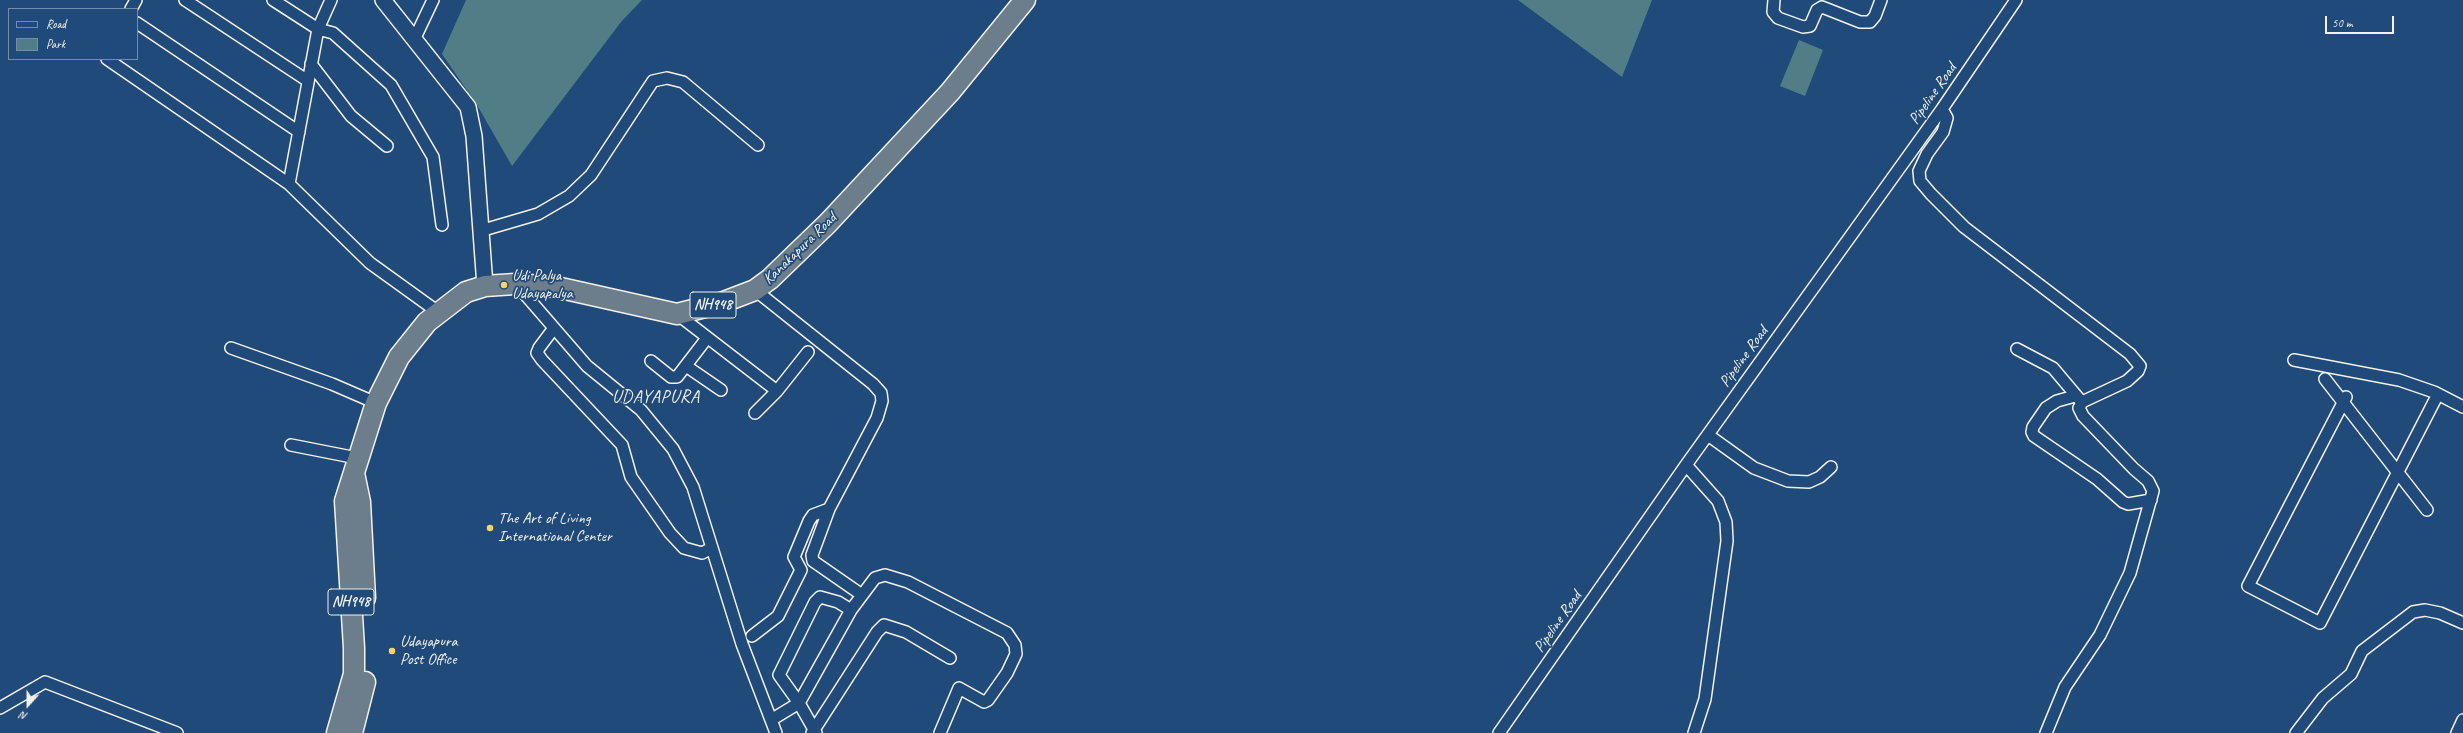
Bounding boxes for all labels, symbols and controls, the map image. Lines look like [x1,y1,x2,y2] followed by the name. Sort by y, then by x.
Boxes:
[8,8,138,60] legend
[2327,8,2396,34] scale bar
[2332,15,2352,31] text: 50 m
[46,16,66,32] text: Road
[46,36,65,52] text: Park
[1905,60,1961,128] street label: Pipeline Road
[759,209,841,289] street label: Kanakapura Road
[512,266,573,304] place label: Udi Palya Udayapalya
[499,280,509,290] marker: Udi Palya Udayapalya
[690,292,736,318] road number: NH948
[1715,323,1773,391] street label: Pipeline Road
[611,386,701,408] district label: UDAYAPURA
[498,509,612,547] place label: The Art of Living International Center
[485,523,495,533] marker: The Art of Living International Center
[1530,588,1586,656] street label: Pipeline Road
[328,589,374,615] road number: NH948
[400,632,458,670] place label: Udayapura Post Office
[387,646,397,656] marker: Udayapura Post Office
[8,685,48,725] north arrow
[18,708,29,724] text: N

